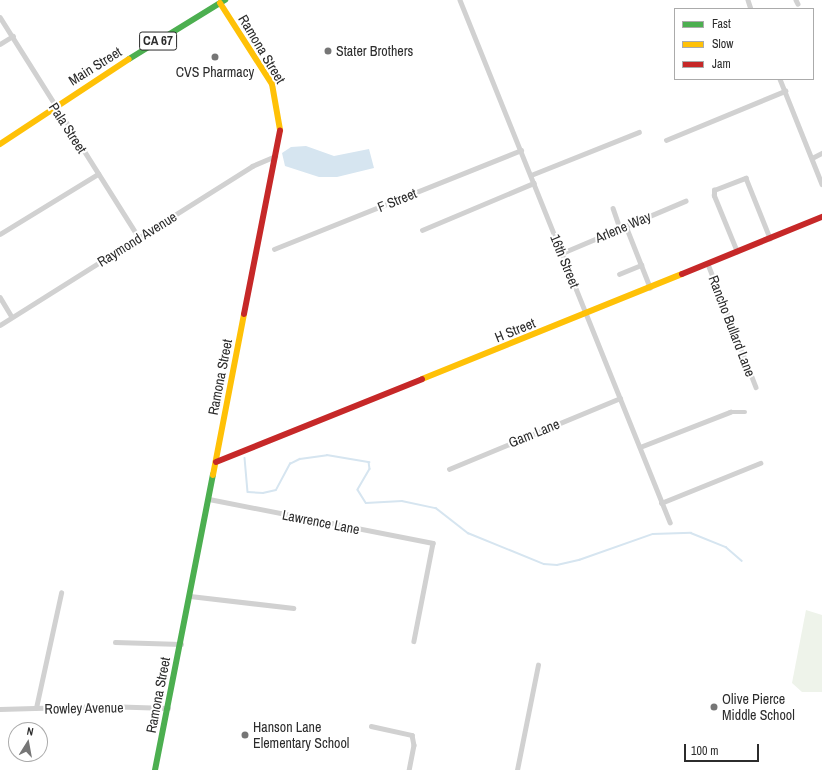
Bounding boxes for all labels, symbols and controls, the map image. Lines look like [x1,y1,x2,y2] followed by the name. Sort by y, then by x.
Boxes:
[674,8,814,80] legend
[235,12,289,86] street label: Ramona Street
[712,16,731,32] text: Fast
[138,30,178,52] road number: CA 67
[712,36,733,52] text: Slow
[65,43,125,89] street label: Main Street
[336,43,413,59] place label: Stater Brothers
[323,46,333,56] marker: Stater Brothers
[210,52,220,62] marker: CVS Pharmacy
[712,56,731,72] text: Jam
[176,64,254,80] place label: CVS Pharmacy
[45,100,91,156] street label: Pala Street
[375,185,419,215] street label: F Street
[94,208,180,270] street label: Raymond Avenue
[593,208,653,246] street label: Arlene Way
[547,232,583,290] street label: 16th Street
[705,273,759,379] street label: Rancho Bullard Lane
[492,314,538,346] street label: H Street
[204,338,236,416] street label: Ramona Street
[506,415,562,451] street label: Gam Lane
[281,506,361,538] street label: Lawrence Lane
[142,656,174,734] street label: Ramona Street
[722,691,795,724] place label: Olive Pierce Middle School
[44,699,124,717] street label: Rowley Avenue
[709,702,719,712] marker: Olive Pierce Middle School
[253,719,349,752] place label: Hanson Lane Elementary School
[8,722,48,762] north arrow
[26,724,35,739] text: N
[240,730,250,740] marker: Hanson Lane Elementary School
[686,736,761,762] scale bar
[691,743,718,759] text: 100 m

